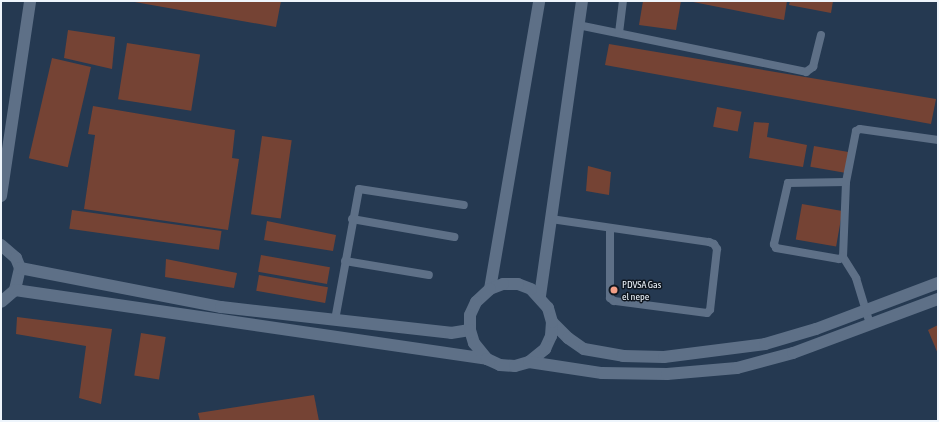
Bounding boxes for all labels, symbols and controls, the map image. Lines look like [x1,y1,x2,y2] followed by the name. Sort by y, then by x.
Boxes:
[622,278,661,302] place label: PDVSA Gas el nepe
[609,285,619,295] marker: PDVSA Gas el nepe

